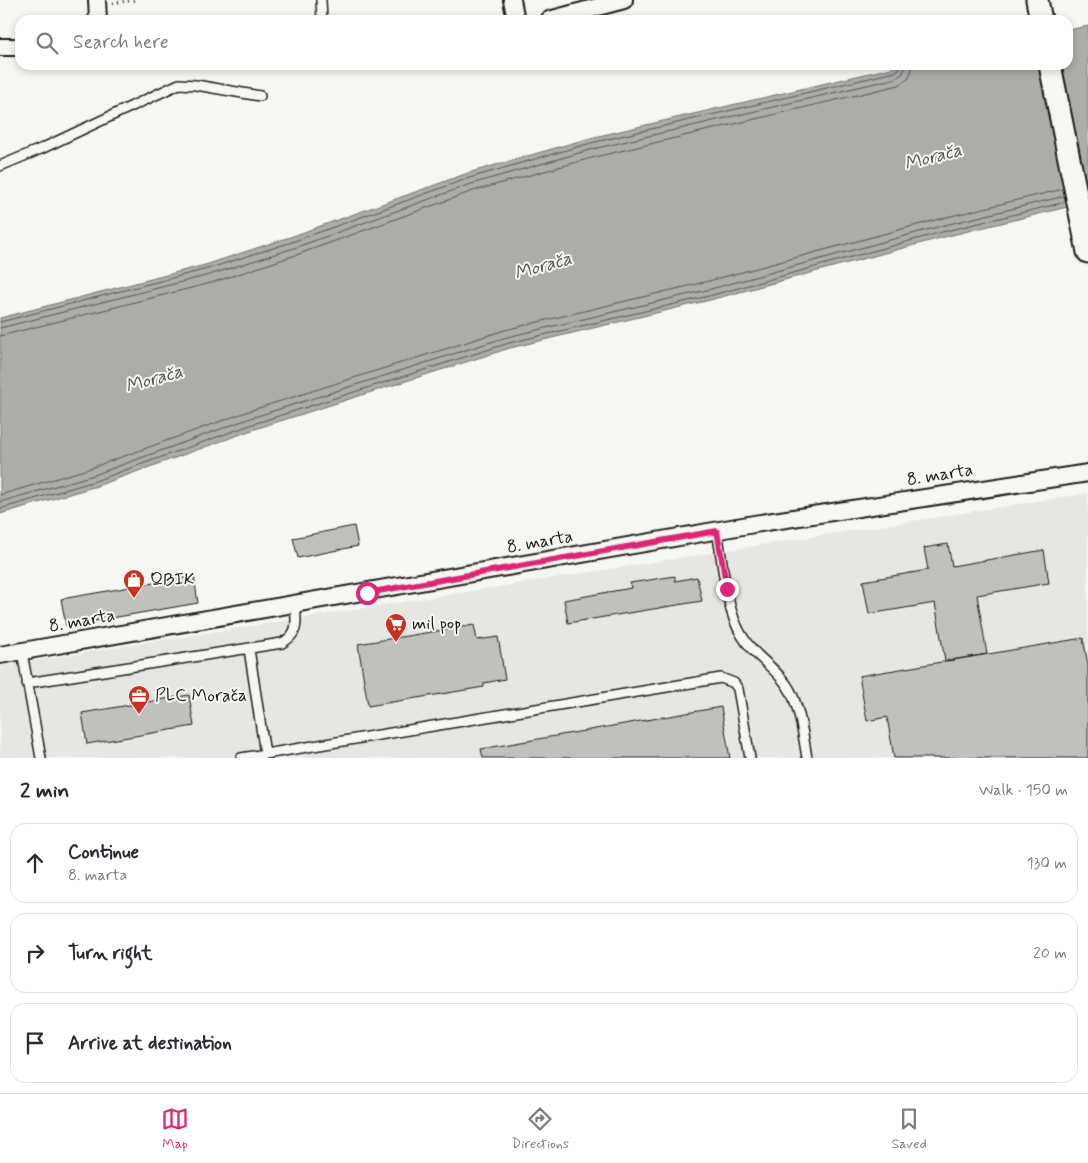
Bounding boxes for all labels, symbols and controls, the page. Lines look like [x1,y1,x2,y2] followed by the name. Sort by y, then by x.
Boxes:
[15,15,1073,70] search box
[33,29,61,57] icon: search
[73,30,169,55] text: Search here
[901,137,965,177] water label: Morača
[511,246,575,286] water label: Morača
[122,359,186,399] water label: Morača
[905,458,975,492] street label: 8. marta
[505,524,575,560] street label: 8. marta
[122,568,146,599] shop icon: QBIK
[150,568,194,592] place label: QBIK
[716,578,739,601] route end
[356,582,379,605] route start
[47,603,117,639] street label: 8. marta
[384,612,408,643] supermarket icon: mil pop
[412,612,461,636] place label: mil pop
[127,684,151,715] office icon: PLC Morača
[155,684,247,708] place label: PLC Morača
[20,777,69,805] text: 2 min
[979,780,1068,801] text: Walk · 150 m
[68,840,139,865] text: Continue
[21,849,49,877] icon: ahead
[1026,853,1067,874] text: 130 m
[68,865,127,886] text: 8. marta
[21,939,49,967] icon: right
[68,941,152,966] text: Turn right
[1033,943,1067,964] text: 20 m
[21,1029,49,1057] icon: arrive
[68,1031,232,1056] text: Arrive at destination
[161,1105,189,1153] tab: Map
[512,1105,569,1153] tab: Directions
[891,1105,927,1153] tab: Saved

